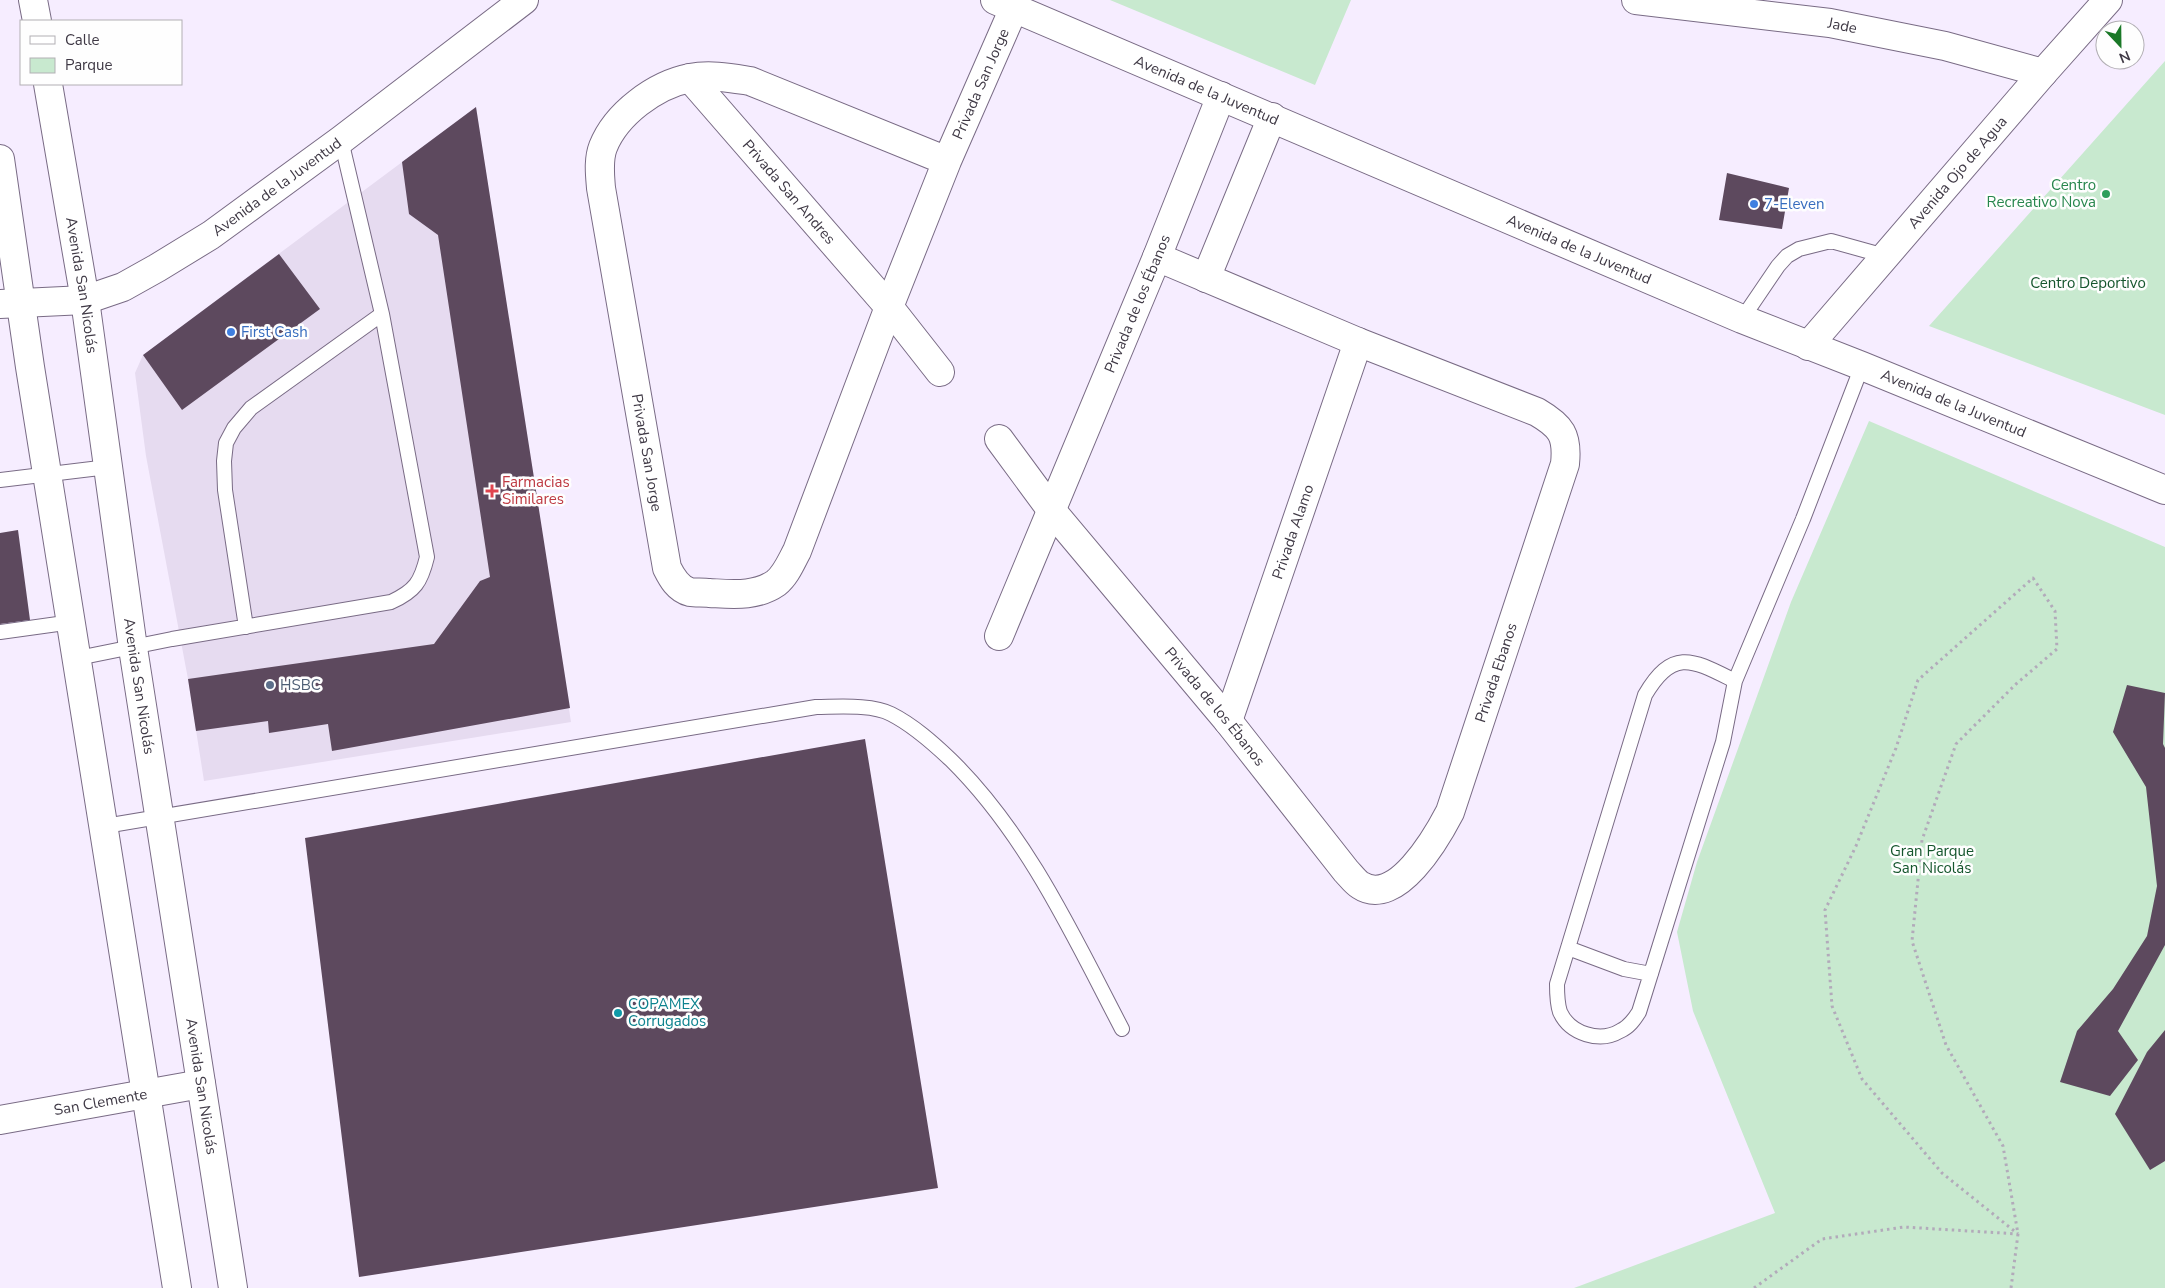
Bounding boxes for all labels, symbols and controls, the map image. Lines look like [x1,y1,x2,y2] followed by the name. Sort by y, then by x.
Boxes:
[1825,13,1859,38] street label: Jade
[20,20,182,85] legend
[2095,20,2145,70] north arrow
[948,25,1014,143] street label: Privada San Jorge
[65,30,100,50] text: Calle
[2116,46,2133,67] text: N
[1131,51,1282,130] street label: Avenida de la Juventud
[65,55,113,75] text: Parque
[1903,112,2012,233] street label: Avenida Ojo de Agua
[208,133,345,241] street label: Avenida de la Juventud
[738,135,840,249] street label: Privada San Andres
[1987,175,2096,212] place label: Centro Recreativo Nova
[2100,188,2112,200] marker: Centro Recreativo Nova
[1764,194,1824,214] place label: 7-Eleven
[1748,198,1760,210] marker: 7-Eleven
[1504,210,1654,289] street label: Avenida de la Juventud
[61,216,102,355] street label: Avenida San Nicolás
[1100,231,1175,376] street label: Privada de los Ébanos
[2030,273,2146,293] park label: Centro Deportivo
[241,322,308,342] place label: First Cash
[225,326,237,338] marker: First Cash
[1878,365,2029,442] street label: Avenida de la Juventud
[627,392,667,513] street label: Privada San Jorge
[502,472,570,509] place label: Farmacias Similares
[1267,482,1318,582] street label: Privada Alamo
[486,485,498,497] marker: Farmacias Similares
[119,617,159,756] street label: Avenida San Nicolás
[1470,620,1522,725] street label: Privada Ebanos
[1160,643,1270,770] street label: Privada de los Ébanos
[280,675,321,695] place label: HSBC
[264,679,276,691] marker: HSBC
[1890,841,1974,878] park label: Gran Parque San Nicolás
[628,994,706,1031] place label: COPAMEX Corrugados
[612,1007,624,1019] marker: COPAMEX Corrugados
[181,1017,222,1156] street label: Avenida San Nicolás
[52,1084,149,1120] street label: San Clemente

